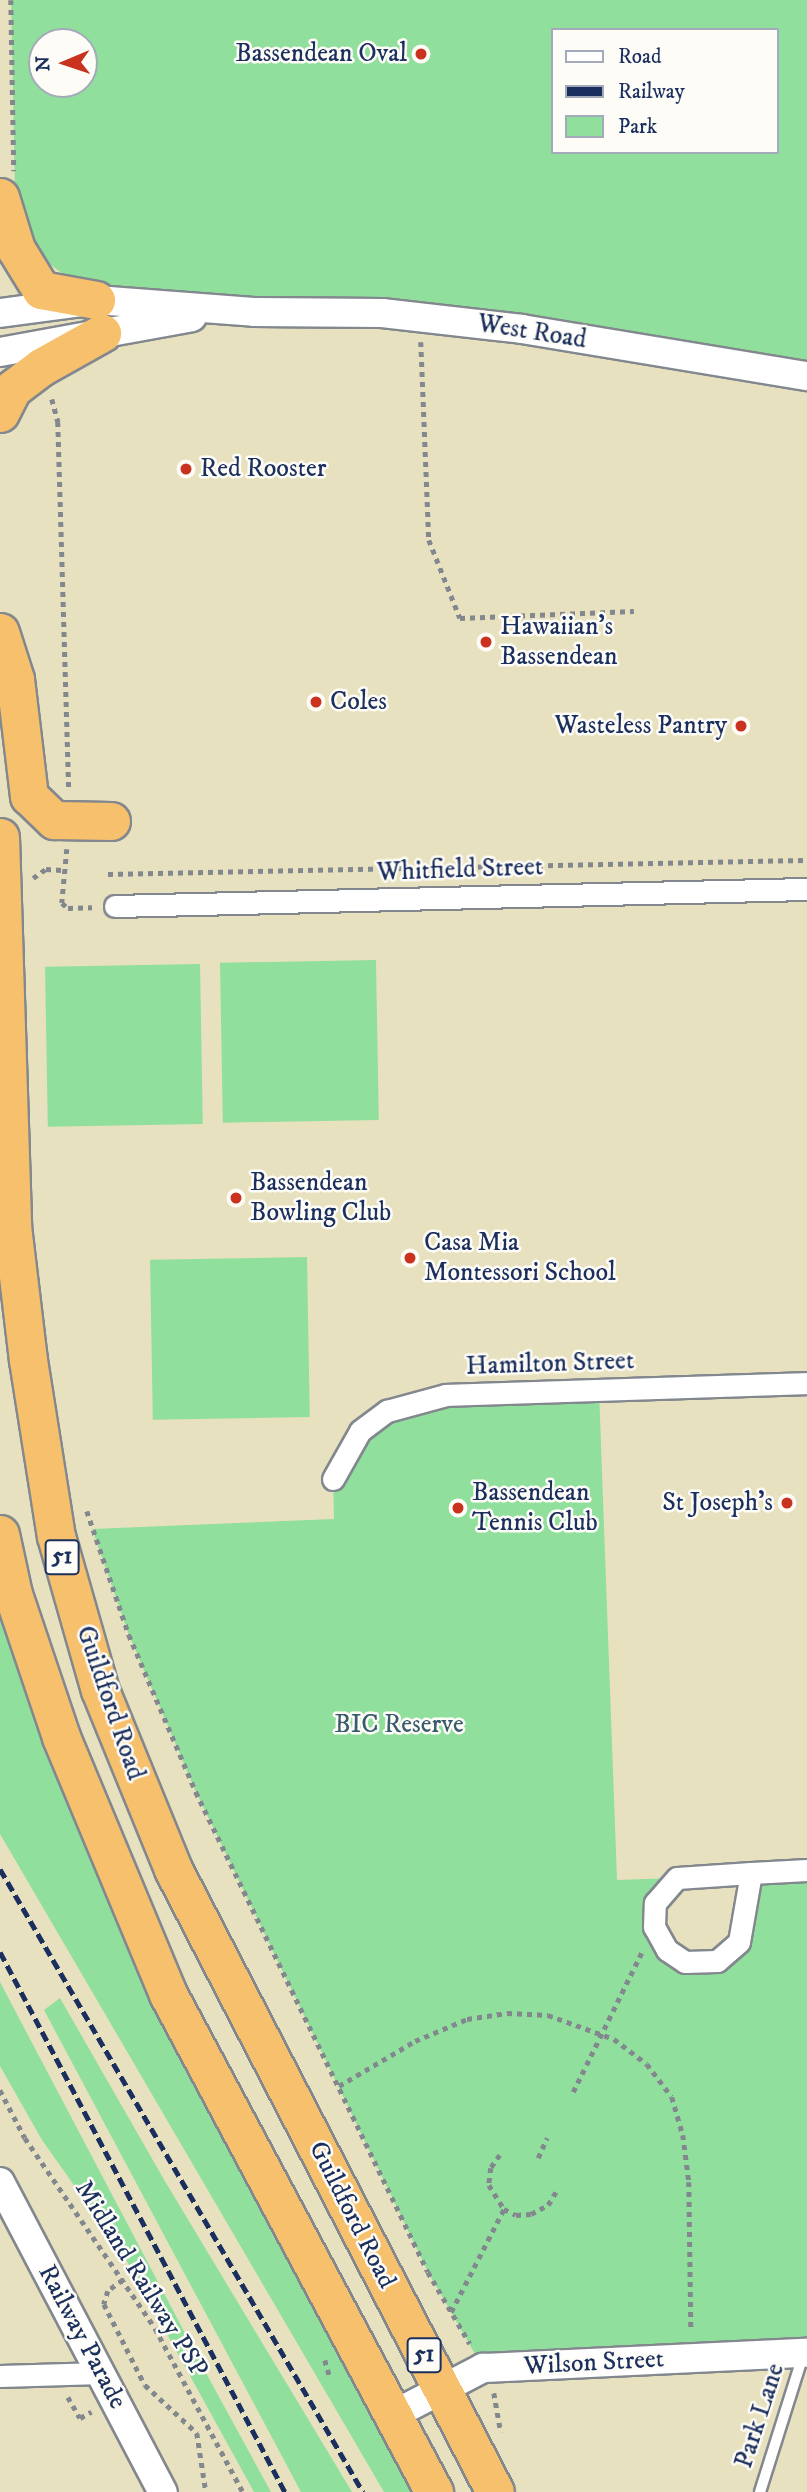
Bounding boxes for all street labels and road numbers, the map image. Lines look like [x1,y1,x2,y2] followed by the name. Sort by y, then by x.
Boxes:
[475,308,589,356] street label: West Road
[376,852,544,888] street label: Whitfield Street
[465,1345,635,1383] street label: Hamilton Street
[44,1536,80,1577] road number: 51
[69,1622,151,1784] street label: Guildford Road
[302,2136,402,2294] street label: Guildford Road
[68,2175,214,2383] street label: Midland Railway PSP
[31,2260,133,2414] street label: Railway Parade
[406,2334,442,2376] road number: 51
[523,2344,665,2382] street label: Wilson Street
[728,2360,792,2472] street label: Park Lane

